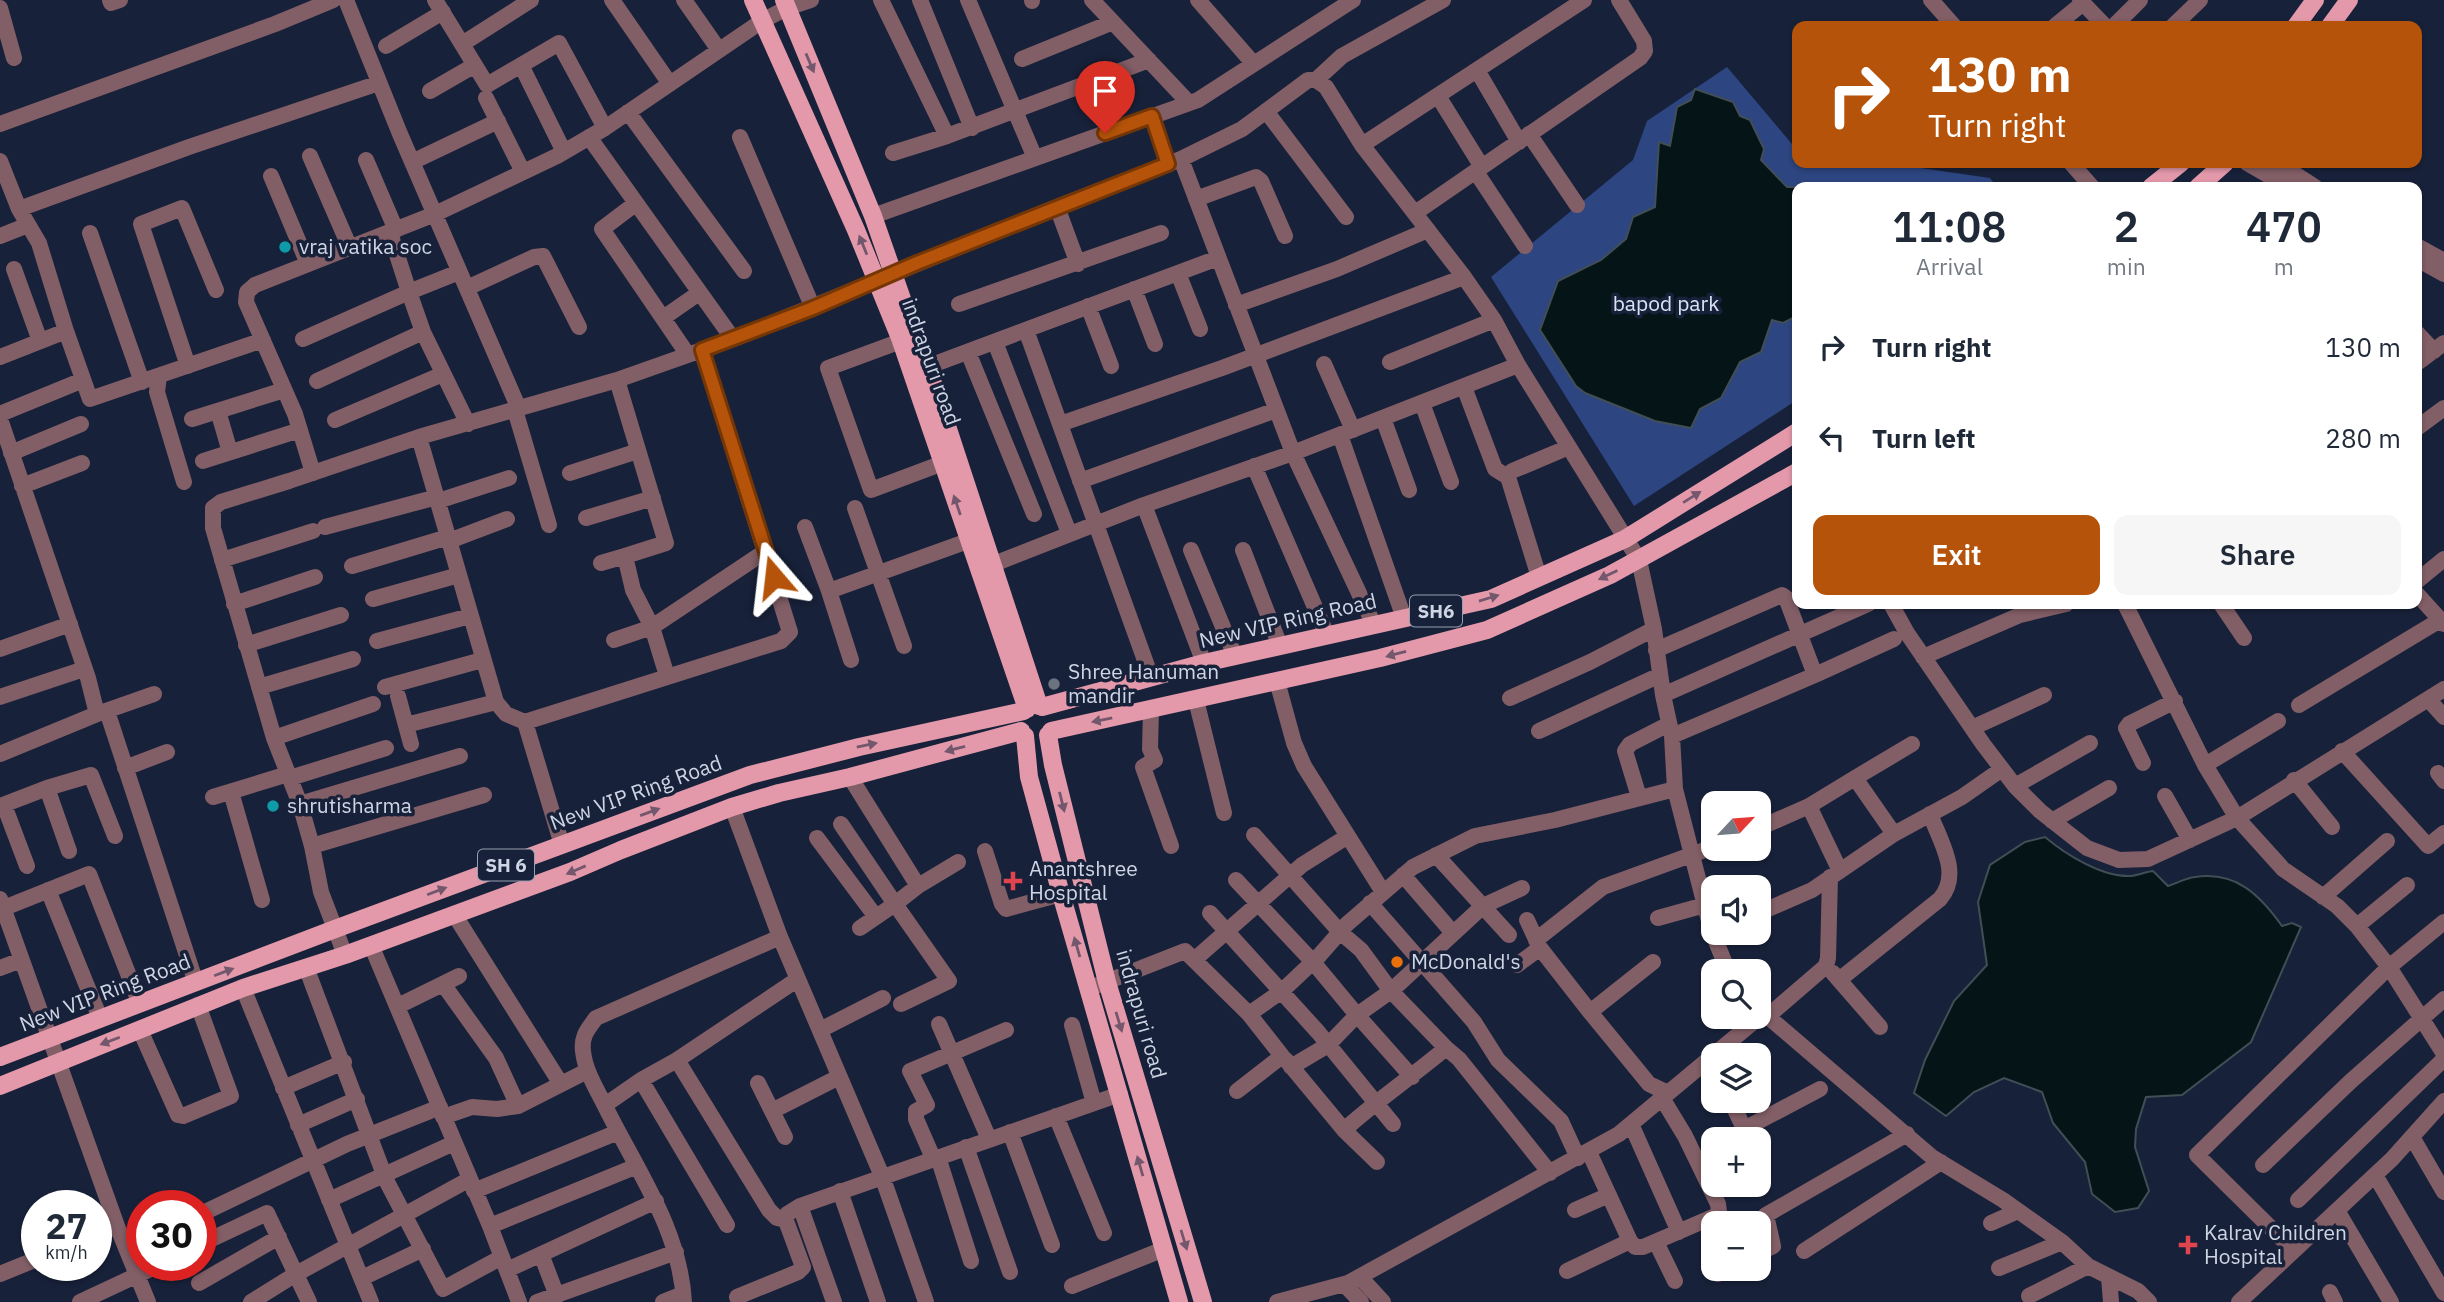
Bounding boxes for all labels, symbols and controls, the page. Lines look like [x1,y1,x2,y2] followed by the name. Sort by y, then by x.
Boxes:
[1928,42,2072,105] text: 130 m
[1813,49,1904,140] icon: right
[804,53,816,73] one-way arrow
[1075,61,1135,133] pin
[1086,72,1124,110] icon: arrive
[1928,104,2066,146] text: Turn right
[1892,199,2007,254] text: 11:08
[2114,199,2139,254] text: 2
[2246,199,2322,254] text: 470
[299,232,432,260] place label: vraj vatika soc
[857,235,868,256] one-way arrow
[277,239,293,255] marker: vraj vatika soc
[1916,251,1983,281] text: Arrival
[2107,251,2146,281] text: min
[2274,251,2294,281] text: m
[1613,289,1719,317] park label: bapod park
[896,294,968,429] street label: indrapuri road
[1813,328,1851,366] icon: right
[1872,330,1991,364] text: Turn right
[2325,330,2401,364] text: 130 m
[1813,419,1851,457] icon: left
[1872,421,1975,455] text: Turn left
[2325,421,2401,455] text: 280 m
[1683,491,1702,504] one-way arrow
[951,495,962,516] one-way arrow
[1813,515,2100,595] button: Exit
[2114,515,2401,595] button: Share
[737,540,811,614] position arrow
[1598,569,1618,581] one-way arrow
[1196,586,1379,654] street label: New VIP Ring Road
[1479,593,1500,603] one-way arrow
[1410,596,1462,626] road number: SH6
[1385,649,1407,660] one-way arrow
[1068,657,1219,709] place label: Shree Hanuman mandir
[1046,676,1062,692] marker: Shree Hanuman mandir
[1091,715,1113,726] one-way arrow
[856,739,878,750] one-way arrow
[944,744,966,755] one-way arrow
[546,748,726,836] street label: New VIP Ring Road
[287,791,412,819] place label: shrutisharma
[1057,791,1068,813] one-way arrow
[1701,791,1771,861] north arrow
[1701,791,1771,1281] map controls
[265,798,281,814] marker: shrutisharma
[640,806,661,817] one-way arrow
[478,850,534,880] road number: SH 6
[1029,854,1138,906] place label: Anantshree Hospital
[565,864,586,875] one-way arrow
[1003,871,1023,891] marker: Anantshree Hospital
[1701,875,1771,945] button: sound
[426,885,447,896] one-way arrow
[1071,936,1081,957] one-way arrow
[1110,946,1174,1081] street label: indrapuri road
[15,947,194,1038] street label: New VIP Ring Road
[1411,947,1521,975] place label: McDonald's
[1389,954,1405,970] marker: McDonald's
[1701,959,1771,1029] button: search
[214,966,235,977] one-way arrow
[1115,1012,1125,1033] one-way arrow
[99,1036,120,1047] one-way arrow
[1701,1043,1771,1113] button: layers
[1701,1127,1771,1197] button: +
[1134,1154,1145,1176] one-way arrow
[126,1190,217,1281] speed limit sign: 30
[45,1203,88,1249] text: 27
[1701,1211,1771,1281] button: −
[2204,1218,2347,1270] place label: Kalrav Children Hospital
[1180,1230,1190,1251] one-way arrow
[2178,1235,2198,1255] marker: Kalrav Children Hospital
[45,1241,88,1264] text: km/h

